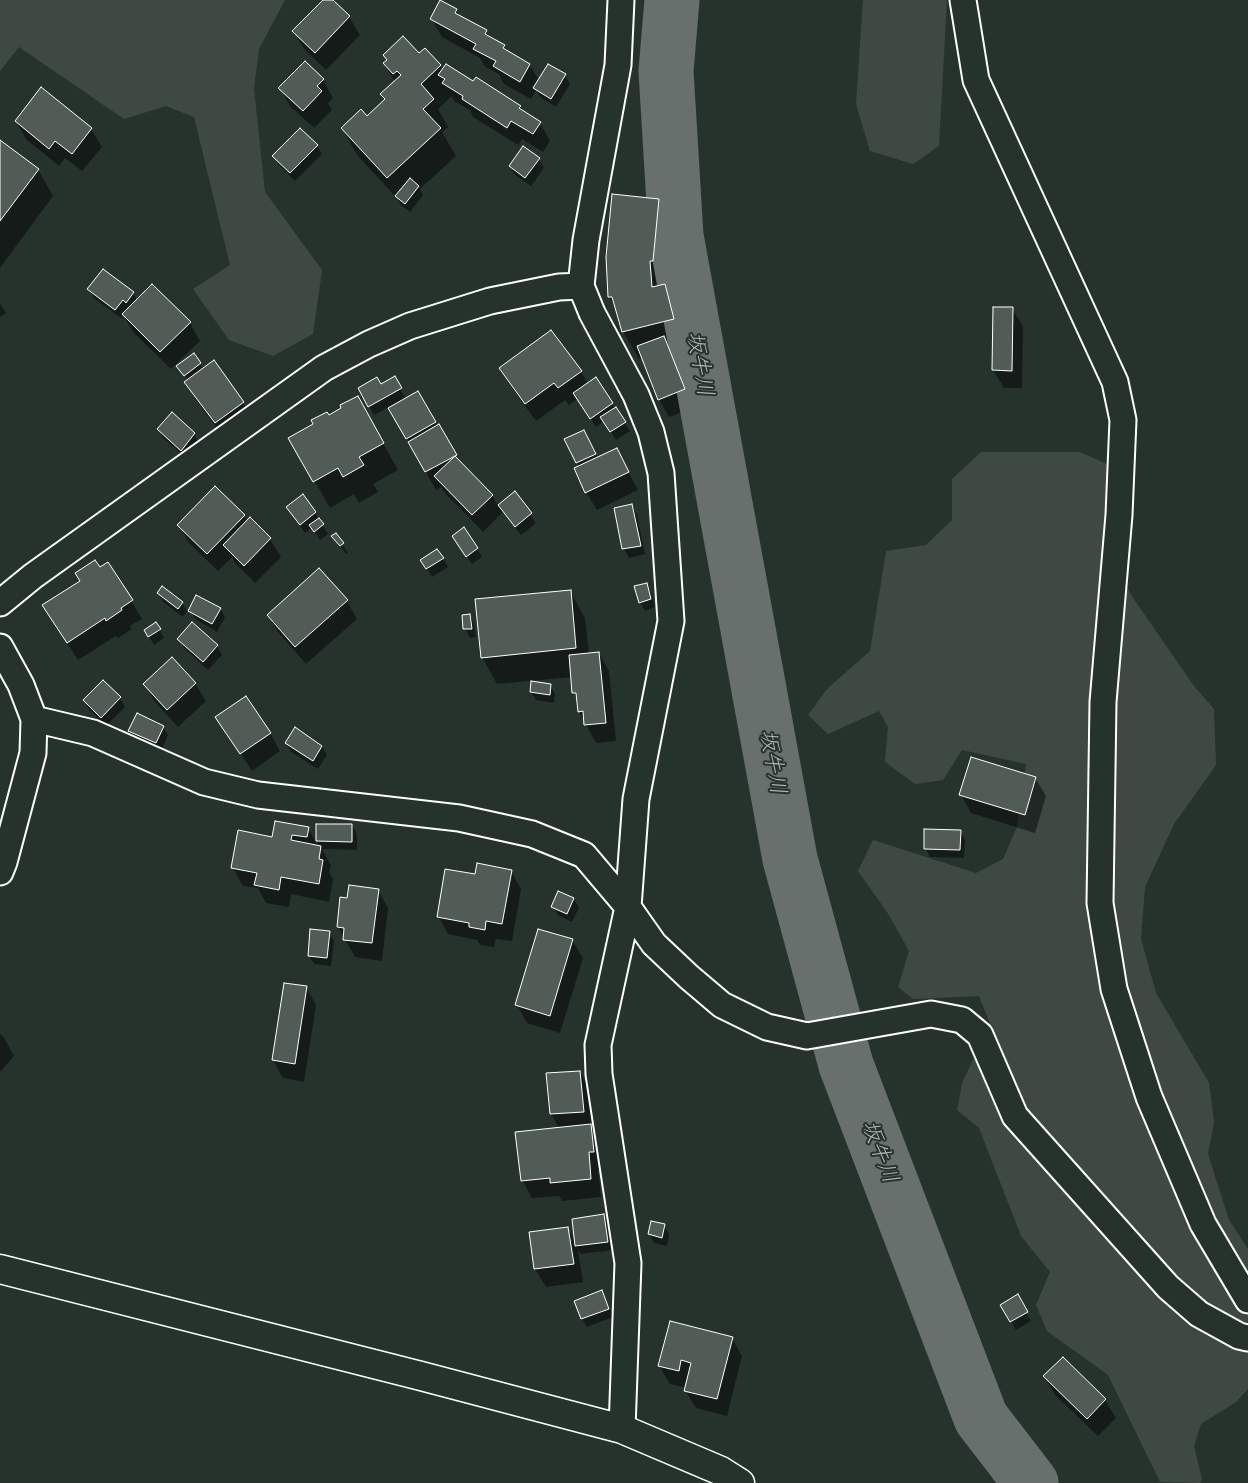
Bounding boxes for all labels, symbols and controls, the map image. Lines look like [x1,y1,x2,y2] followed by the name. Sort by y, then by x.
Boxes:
[680,329,718,399] water label: 坂牛川
[753,727,791,797] water label: 坂牛川
[855,1116,903,1188] water label: 坂牛川

